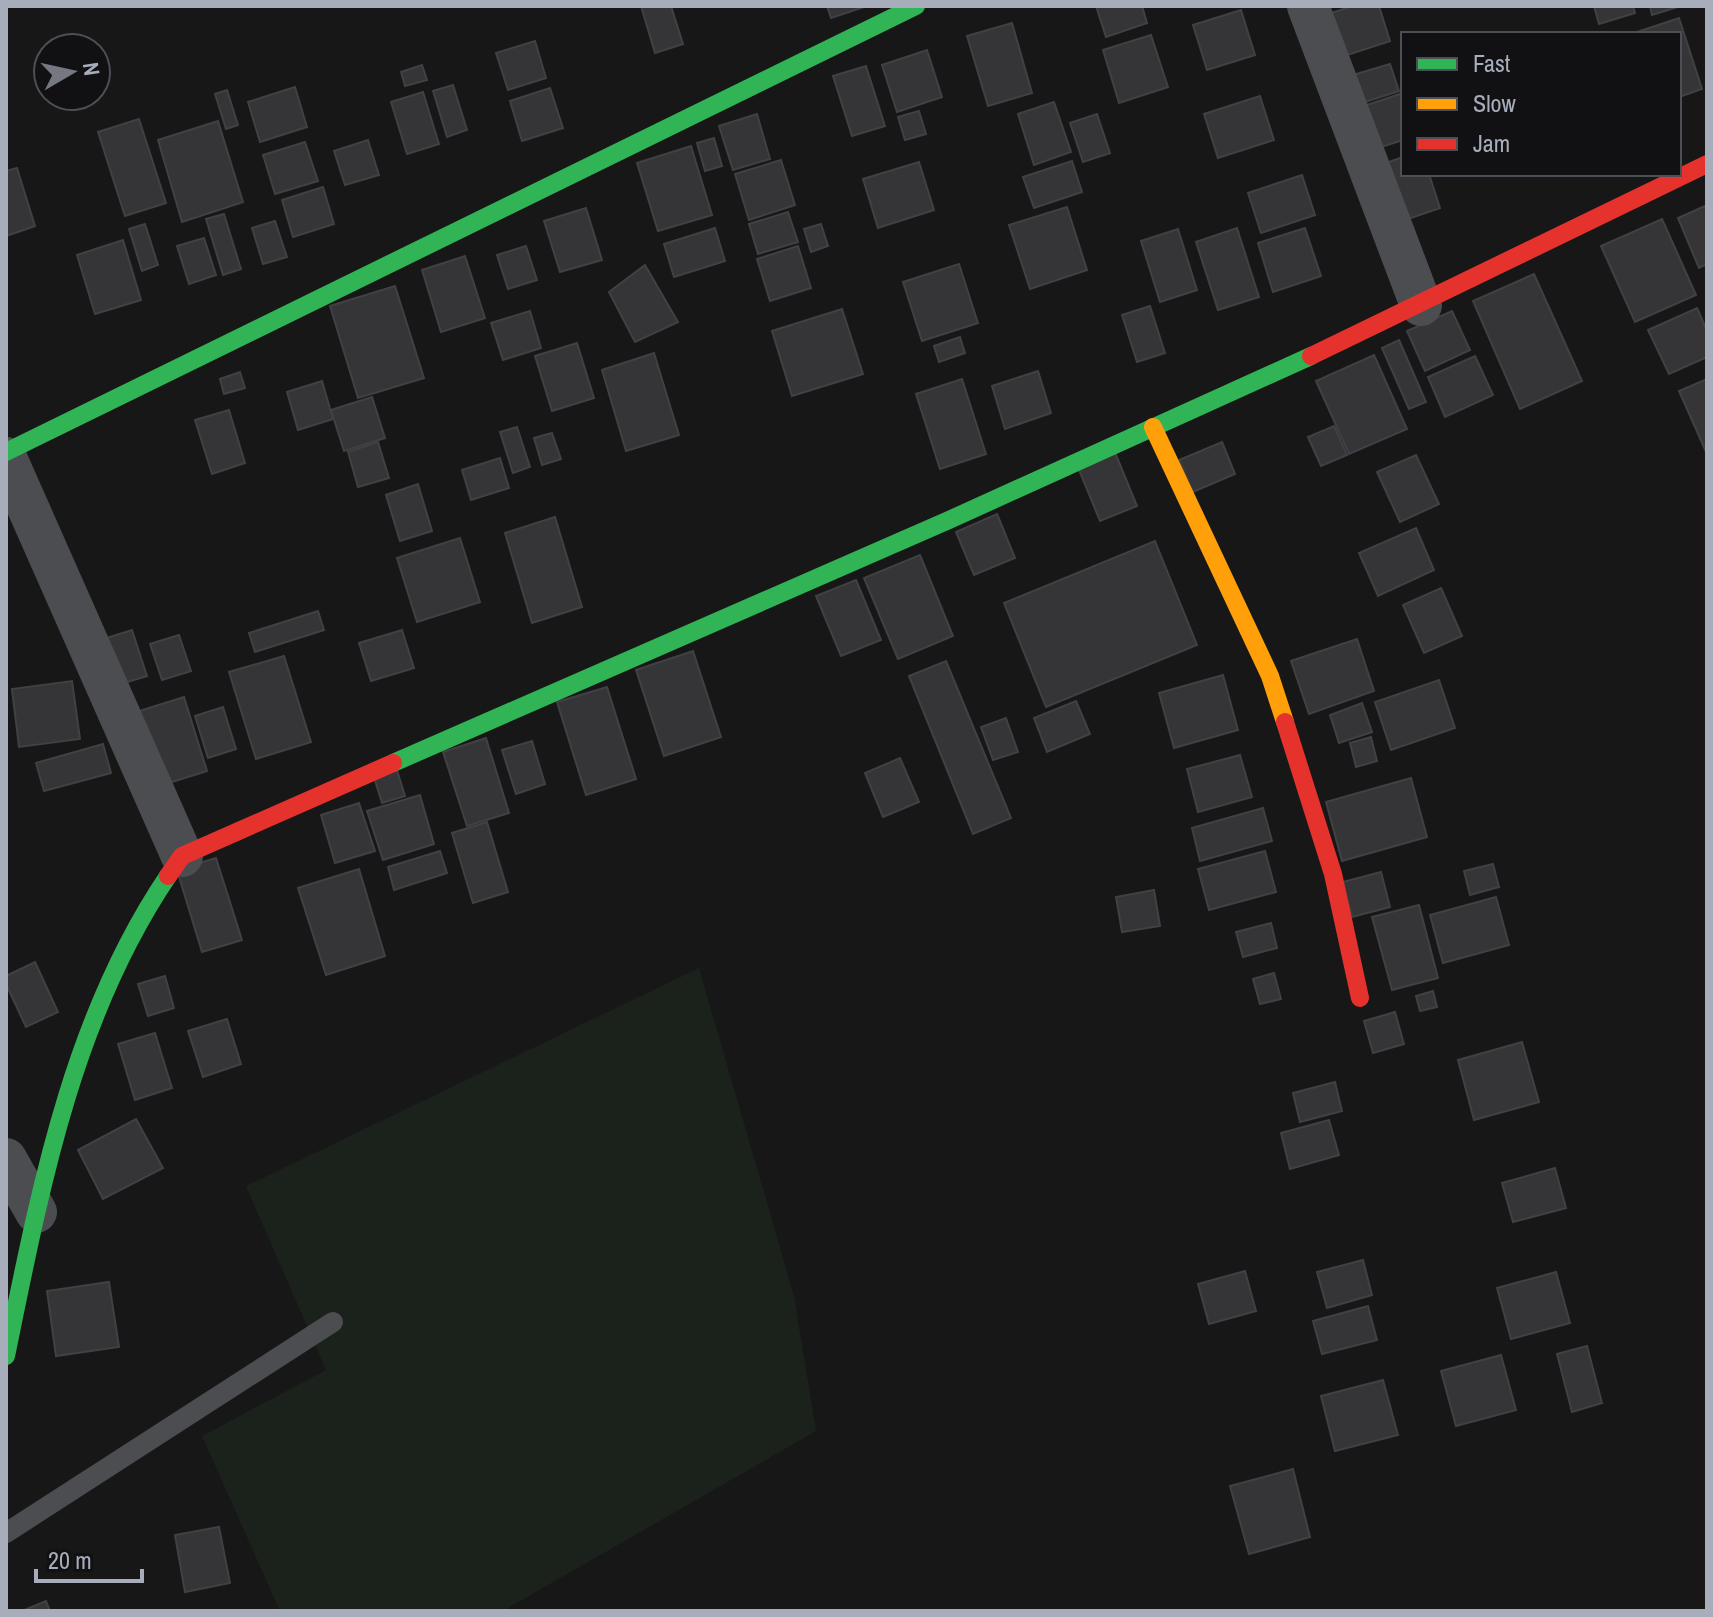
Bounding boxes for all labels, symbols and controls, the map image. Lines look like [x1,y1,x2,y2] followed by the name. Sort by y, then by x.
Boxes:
[32,32,112,112] north arrow
[1401,32,1681,176] legend
[1473,47,1511,79] text: Fast
[76,60,108,78] text: N
[1473,87,1516,119] text: Slow
[1473,127,1510,159] text: Jam
[36,1533,142,1583] scale bar
[48,1544,92,1576] text: 20 m

